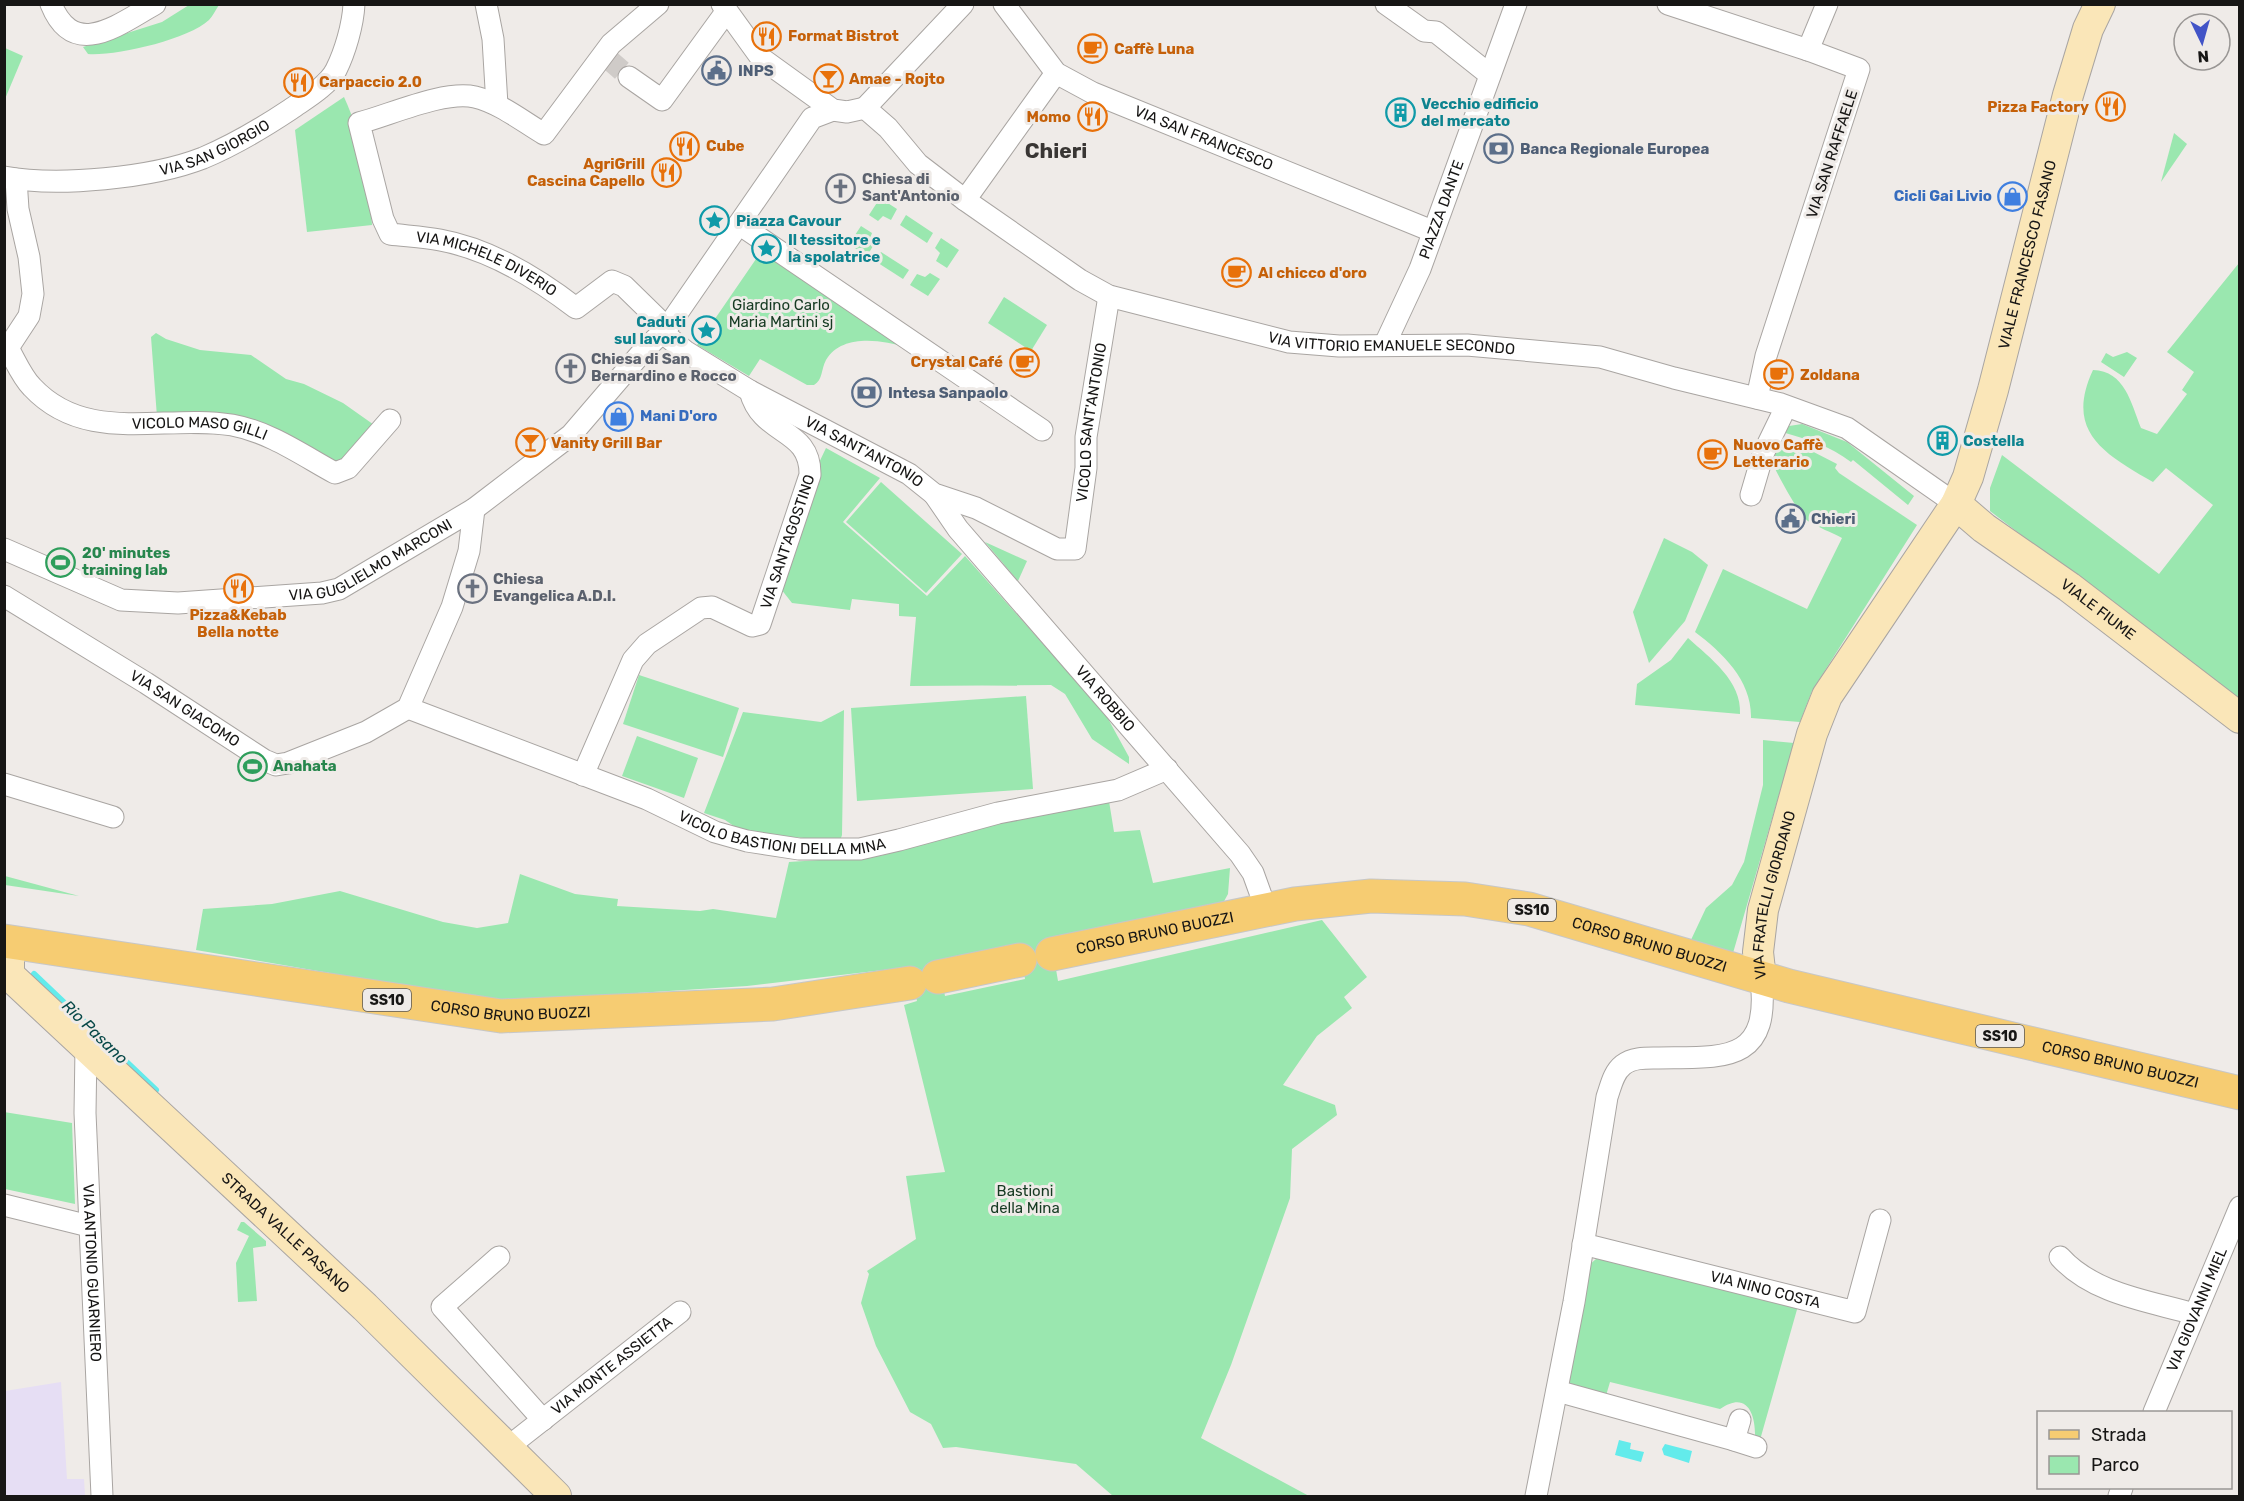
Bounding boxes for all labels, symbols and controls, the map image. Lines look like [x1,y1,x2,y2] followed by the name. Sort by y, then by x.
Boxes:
[2172,12,2232,72] north arrow
[751,20,783,52] restaurant icon: Format Bistrot
[788,27,899,45] place label: Format Bistrot
[1077,33,1109,65] cafe icon: Caffè Luna
[1114,40,1195,58] place label: Caffè Luna
[2197,46,2210,66] text: N
[701,55,733,87] public building icon: INPS
[738,62,774,80] place label: INPS
[812,63,844,95] bar icon: Amae - Rojto
[282,66,314,98] restaurant icon: Carpaccio 2.0
[849,70,945,88] place label: Amae - Rojto
[319,73,422,91] place label: Carpaccio 2.0
[1803,87,1861,221] street label: VIA SAN RAFFAELE
[2094,91,2126,123] restaurant icon: Pizza Factory
[1421,95,1539,130] place label: Vecchio edificio del mercato
[1384,97,1416,129] building icon: Vecchio edificio del mercato
[1987,98,2089,116] place label: Pizza Factory
[1076,101,1108,133] restaurant icon: Momo
[1132,102,1276,174] street label: VIA SAN FRANCESCO
[1027,108,1071,126] place label: Momo
[158,116,273,179] street label: VIA SAN GIORGIO
[669,130,701,162] restaurant icon: Cube
[1483,133,1515,165] bank icon: Banca Regionale Europea
[706,137,745,155] place label: Cube
[1025,138,1087,163] district label: Chieri
[1520,140,1709,158] place label: Banca Regionale Europea
[527,155,645,190] place label: AgriGrill Cascina Capello
[650,157,682,189] restaurant icon: AgriGrill Cascina Capello
[1415,158,1468,261] street label: PIAZZA DANTE
[1995,158,2060,351] street label: VIALE FRANCESCO FASANO
[862,170,960,205] place label: Chiesa di Sant'Antonio
[825,172,857,204] church icon: Chiesa di Sant'Antonio
[1997,180,2029,212] shop icon: Cicli Gai Livio
[1894,187,1992,205] place label: Cicli Gai Livio
[699,205,731,237] place icon: Piazza Cavour
[736,212,841,230] place label: Piazza Cavour
[415,228,560,300] street label: VIA MICHELE DIVERIO
[788,231,881,266] place label: Il tessitore e la spolatrice
[751,233,783,265] place icon: Il tessitore e la spolatrice
[1221,257,1253,289] cafe icon: Al chicco d'oro
[1258,264,1367,282] place label: Al chicco d'oro
[729,296,833,331] park label: Giardino Carlo Maria Martini sj
[614,313,686,348] place label: Caduti sul lavoro
[691,315,723,347] place icon: Caduti sul lavoro
[1266,328,1516,358] street label: VIA VITTORIO EMANUELE SECONDO
[1072,341,1110,503] street label: VICOLO SANT'ANTONIO
[1008,346,1040,378] cafe icon: Crystal Café
[591,350,737,385] place label: Chiesa di San Bernardino e Rocco
[554,352,586,384] church icon: Chiesa di San Bernardino e Rocco
[911,353,1003,371] place label: Crystal Café
[1763,359,1795,391] cafe icon: Zoldana
[1800,366,1860,384] place label: Zoldana
[851,377,883,409] bank icon: Intesa Sanpaolo
[888,384,1008,402] place label: Intesa Sanpaolo
[603,400,635,432] shop icon: Mani D'oro
[640,407,718,425] place label: Mani D'oro
[802,412,927,491] street label: VIA SANT'ANTONIO
[132,413,270,444] street label: VICOLO MASO GILLI
[1926,425,1958,457] building icon: Costella
[514,427,546,459] bar icon: Vanity Grill Bar
[1963,432,2024,450] place label: Costella
[551,434,662,452] place label: Vanity Grill Bar
[1733,436,1824,471] place label: Nuovo Caffè Letterario
[1696,438,1728,470] cafe icon: Nuovo Caffè Letterario
[757,472,819,611] street label: VIA SANT'AGOSTINO
[1774,503,1806,535] public building icon: Chieri
[1811,510,1856,528] place label: Chieri
[288,515,455,604] street label: VIA GUGLIELMO MARCONI
[82,544,170,579] place label: 20' minutes training lab
[45,546,77,578] sports icon: 20' minutes training lab
[493,570,616,605] place label: Chiesa Evangelica A.D.I.
[222,572,254,604] restaurant icon: Pizza&Kebab Bella notte
[456,572,488,604] church icon: Chiesa Evangelica A.D.I.
[2057,575,2139,644] street label: VIALE FIUME
[189,606,287,641] place label: Pizza&Kebab Bella notte
[1072,662,1139,735] street label: VIA ROBBIO
[127,666,243,751] street label: VIA SAN GIACOMO
[236,750,268,782] sports icon: Anahata
[273,757,337,775] place label: Anahata
[675,807,888,858] street label: VICOLO BASTIONI DELLA MINA
[1749,809,1799,980] street label: VIA FRATELLI GIORDANO
[1508,899,1556,921] road number: SS10
[1074,908,1235,958] street label: CORSO BRUNO BUOZZI
[1570,913,1729,976] street label: CORSO BRUNO BUOZZI
[363,989,411,1011] road number: SS10
[58,996,132,1068] water label: Rio Pasano
[430,997,591,1025] street label: CORSO BRUNO BUOZZI
[1976,1025,2024,1047] road number: SS10
[2040,1037,2201,1092] street label: CORSO BRUNO BUOZZI
[218,1169,353,1297] street label: STRADA VALLE PASANO
[990,1182,1060,1217] park label: Bastioni della Mina
[79,1183,105,1362] street label: VIA ANTONIO GUARNIERO
[2163,1244,2231,1374] street label: VIA GIOVANNI MIEL
[1708,1267,1822,1312] street label: VIA NINO COSTA
[548,1312,676,1419] street label: VIA MONTE ASSIETTA
[2037,1411,2232,1489] legend
[2091,1424,2147,1446] text: Strada
[2091,1454,2139,1476] text: Parco

